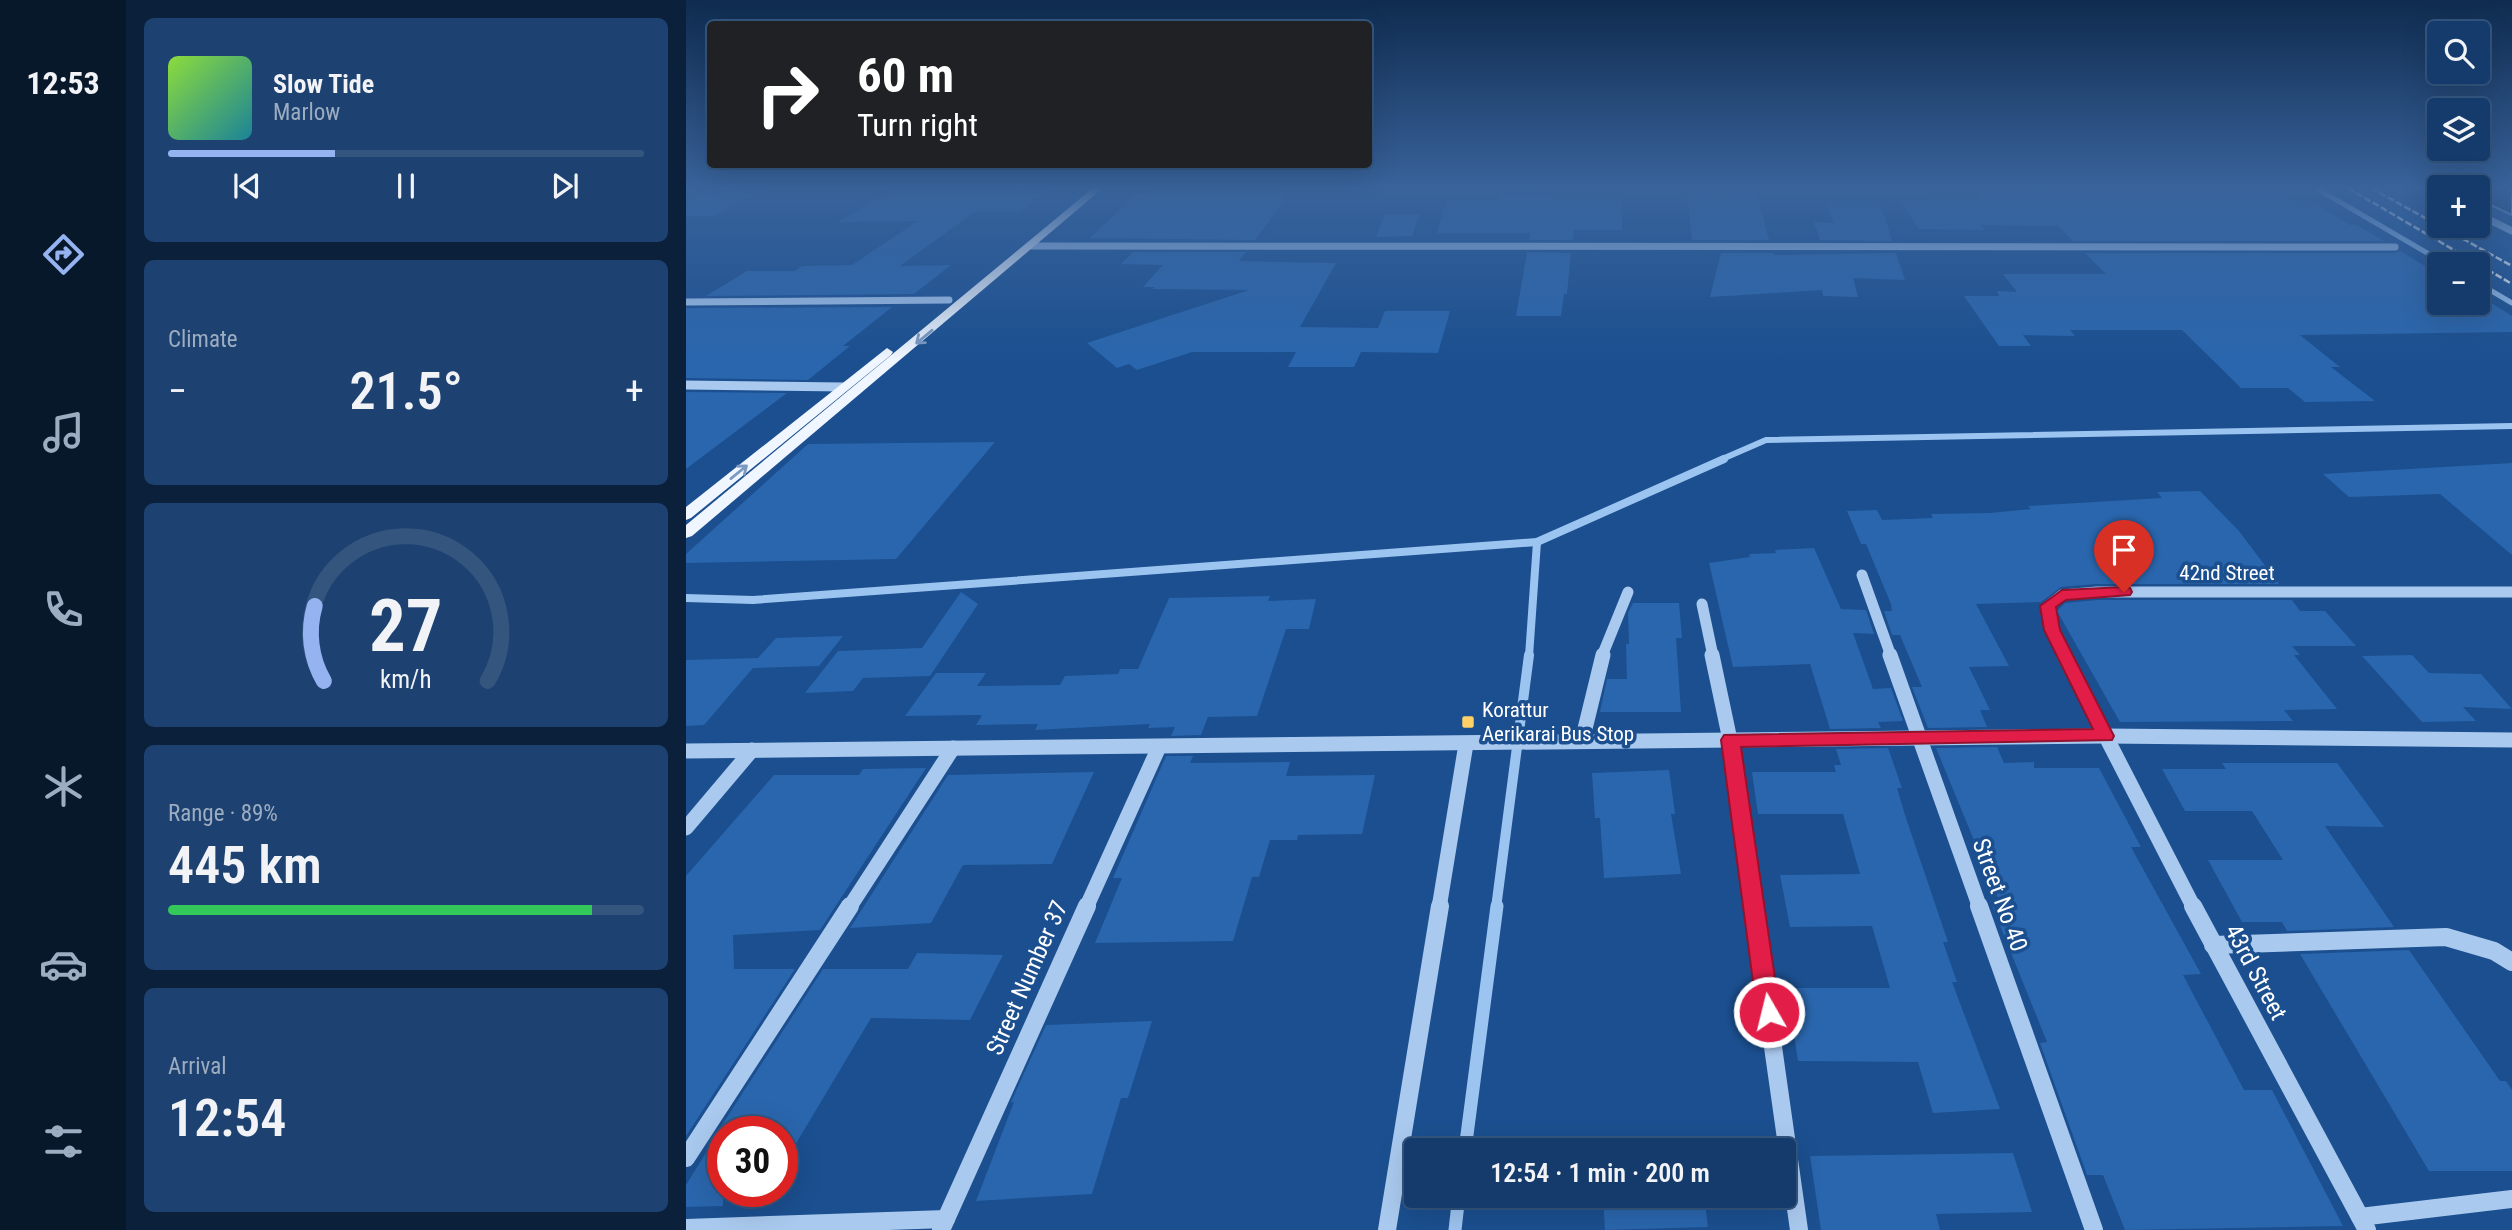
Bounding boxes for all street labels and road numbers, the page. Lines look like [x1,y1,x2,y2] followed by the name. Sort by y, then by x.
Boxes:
[2179,561,2275,585] street label: 42nd Street
[1967,835,2033,955] street label: Street No 40
[980,897,1074,1059] street label: Street Number 37
[2219,919,2293,1025] street label: 43rd Street

